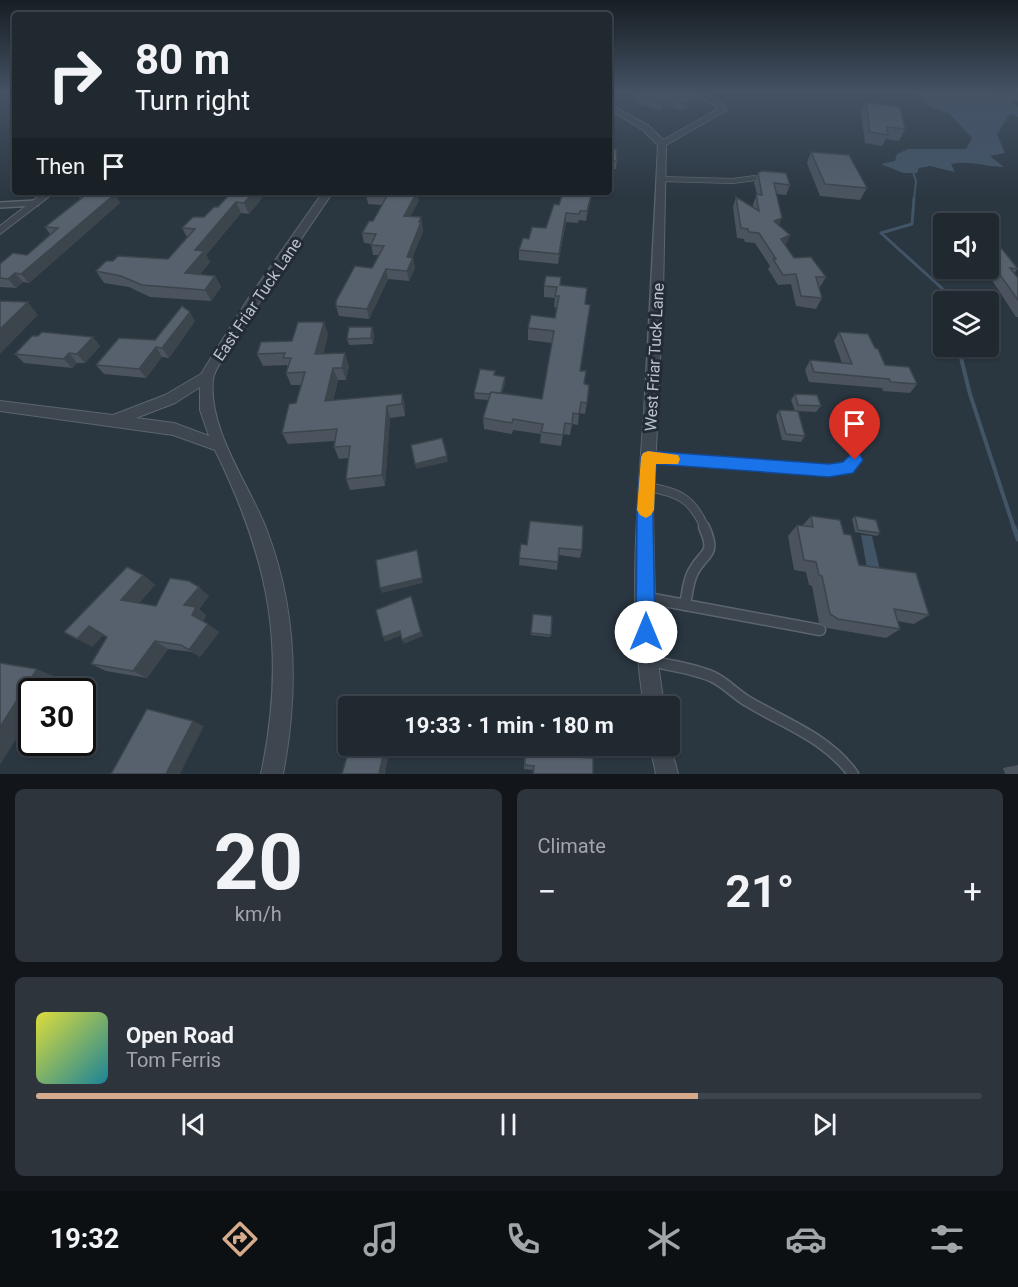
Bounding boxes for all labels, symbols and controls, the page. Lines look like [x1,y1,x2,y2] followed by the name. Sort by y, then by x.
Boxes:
[135,35,230,84] text: 80 m
[36,36,114,114] icon: right
[135,85,250,117] text: Turn right
[97,150,130,183] icon: arrive
[36,154,85,179] text: Then
[933,213,999,357] map controls
[933,213,999,279] button: sound
[209,234,305,364] street label: East Friar Tuck Lane
[641,282,668,432] street label: West Friar Tuck Lane
[933,291,999,357] button: layers
[829,398,880,460] pin
[838,407,871,440] icon: arrive
[614,600,678,664] position arrow
[18,678,96,756] speed limit sign: 30
[404,713,614,738] text: 19:33 · 1 min · 180 m
[213,817,303,908] text: 20
[538,834,606,858] text: Climate
[725,865,794,918] text: 21°
[538,872,556,911] text: −
[963,872,982,911] text: +
[235,902,282,926] text: km/h
[126,1023,234,1048] text: Open Road
[126,1048,221,1072] text: Tom Ferris
[177,1108,210,1141] icon: previous
[492,1108,525,1141] icon: pause
[808,1108,841,1141] icon: next
[219,1218,261,1260] icon: directions
[360,1218,402,1260] icon: music
[502,1218,544,1260] icon: phone
[643,1218,685,1260] icon: climate
[785,1218,827,1260] icon: car
[926,1218,968,1260] icon: filters
[50,1223,119,1255] text: 19:32

